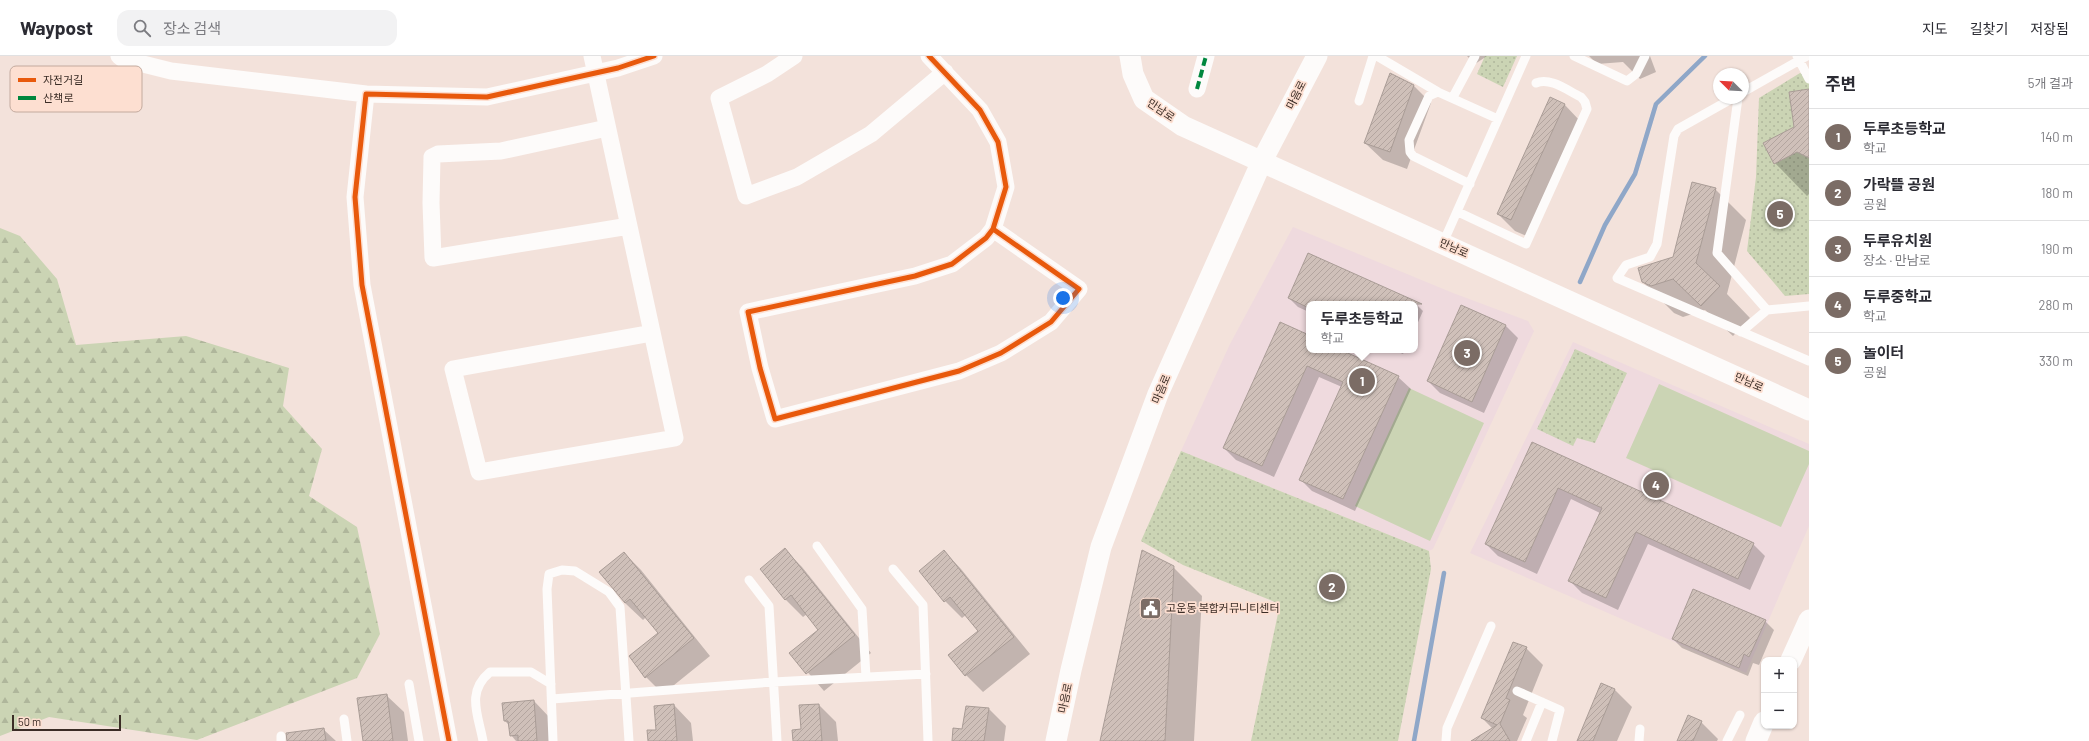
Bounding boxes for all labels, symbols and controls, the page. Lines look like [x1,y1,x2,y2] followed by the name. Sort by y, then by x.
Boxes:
[117,10,397,46] search box
[20,16,93,39] text: Waypost
[131,17,153,39] icon: search
[163,19,221,37] text: 장소 검색
[1922,20,1948,37] text: 지도
[1970,20,2008,37] text: 길찾기
[2030,20,2069,37] text: 저장됨
[10,66,142,112] legend
[1713,68,1749,104] north arrow
[43,73,83,86] text: 자전거길
[1825,73,1856,93] text: 주변
[2028,75,2073,91] text: 5개 결과
[1283,78,1308,111] street label: 마음로
[43,91,73,104] text: 산책로
[1145,96,1178,123] street label: 만남로
[1863,119,1946,137] text: 두루초등학교
[1836,129,1840,145] text: 1
[2041,129,2073,145] text: 140 m
[1863,140,1887,156] text: 학교
[1863,175,1935,193] text: 가락뜰 공원
[1834,185,1842,201] text: 2
[2041,185,2073,201] text: 180 m
[1863,196,1887,212] text: 공원
[1767,199,1793,229] pin: 5
[1863,231,1932,249] text: 두루유치원
[1438,235,1471,260] street label: 만남로
[1834,241,1842,257] text: 3
[2041,241,2073,257] text: 190 m
[1863,252,1931,268] text: 장소 · 만남로
[1863,287,1932,305] text: 두루중학교
[1053,288,1073,308] your location
[1834,297,1842,313] text: 4
[2039,297,2073,313] text: 280 m
[1306,301,1418,353] popup
[1863,308,1887,324] text: 학교
[1321,309,1403,327] text: 두루초등학교
[1321,330,1345,346] text: 학교
[1454,338,1480,368] pin: 3
[1863,343,1904,361] text: 놀이터
[1834,353,1842,369] text: 5
[2039,353,2073,369] text: 330 m
[1863,364,1887,380] text: 공원
[1349,366,1375,396] pin: 1
[1733,369,1766,394] street label: 만남로
[1149,372,1172,405] street label: 마음로
[1643,470,1669,500] pin: 4
[1319,572,1345,602] pin: 2
[1138,595,1164,621] public building icon: 고운동 복합커뮤니티센터
[1166,601,1280,614] place label: 고운동 복합커뮤니티센터
[1761,657,1797,729] map controls
[1761,657,1797,693] button: +
[1055,682,1074,714] street label: 마음로
[1761,693,1797,729] button: −
[12,713,121,732] scale bar
[18,715,41,728] text: 50 m

